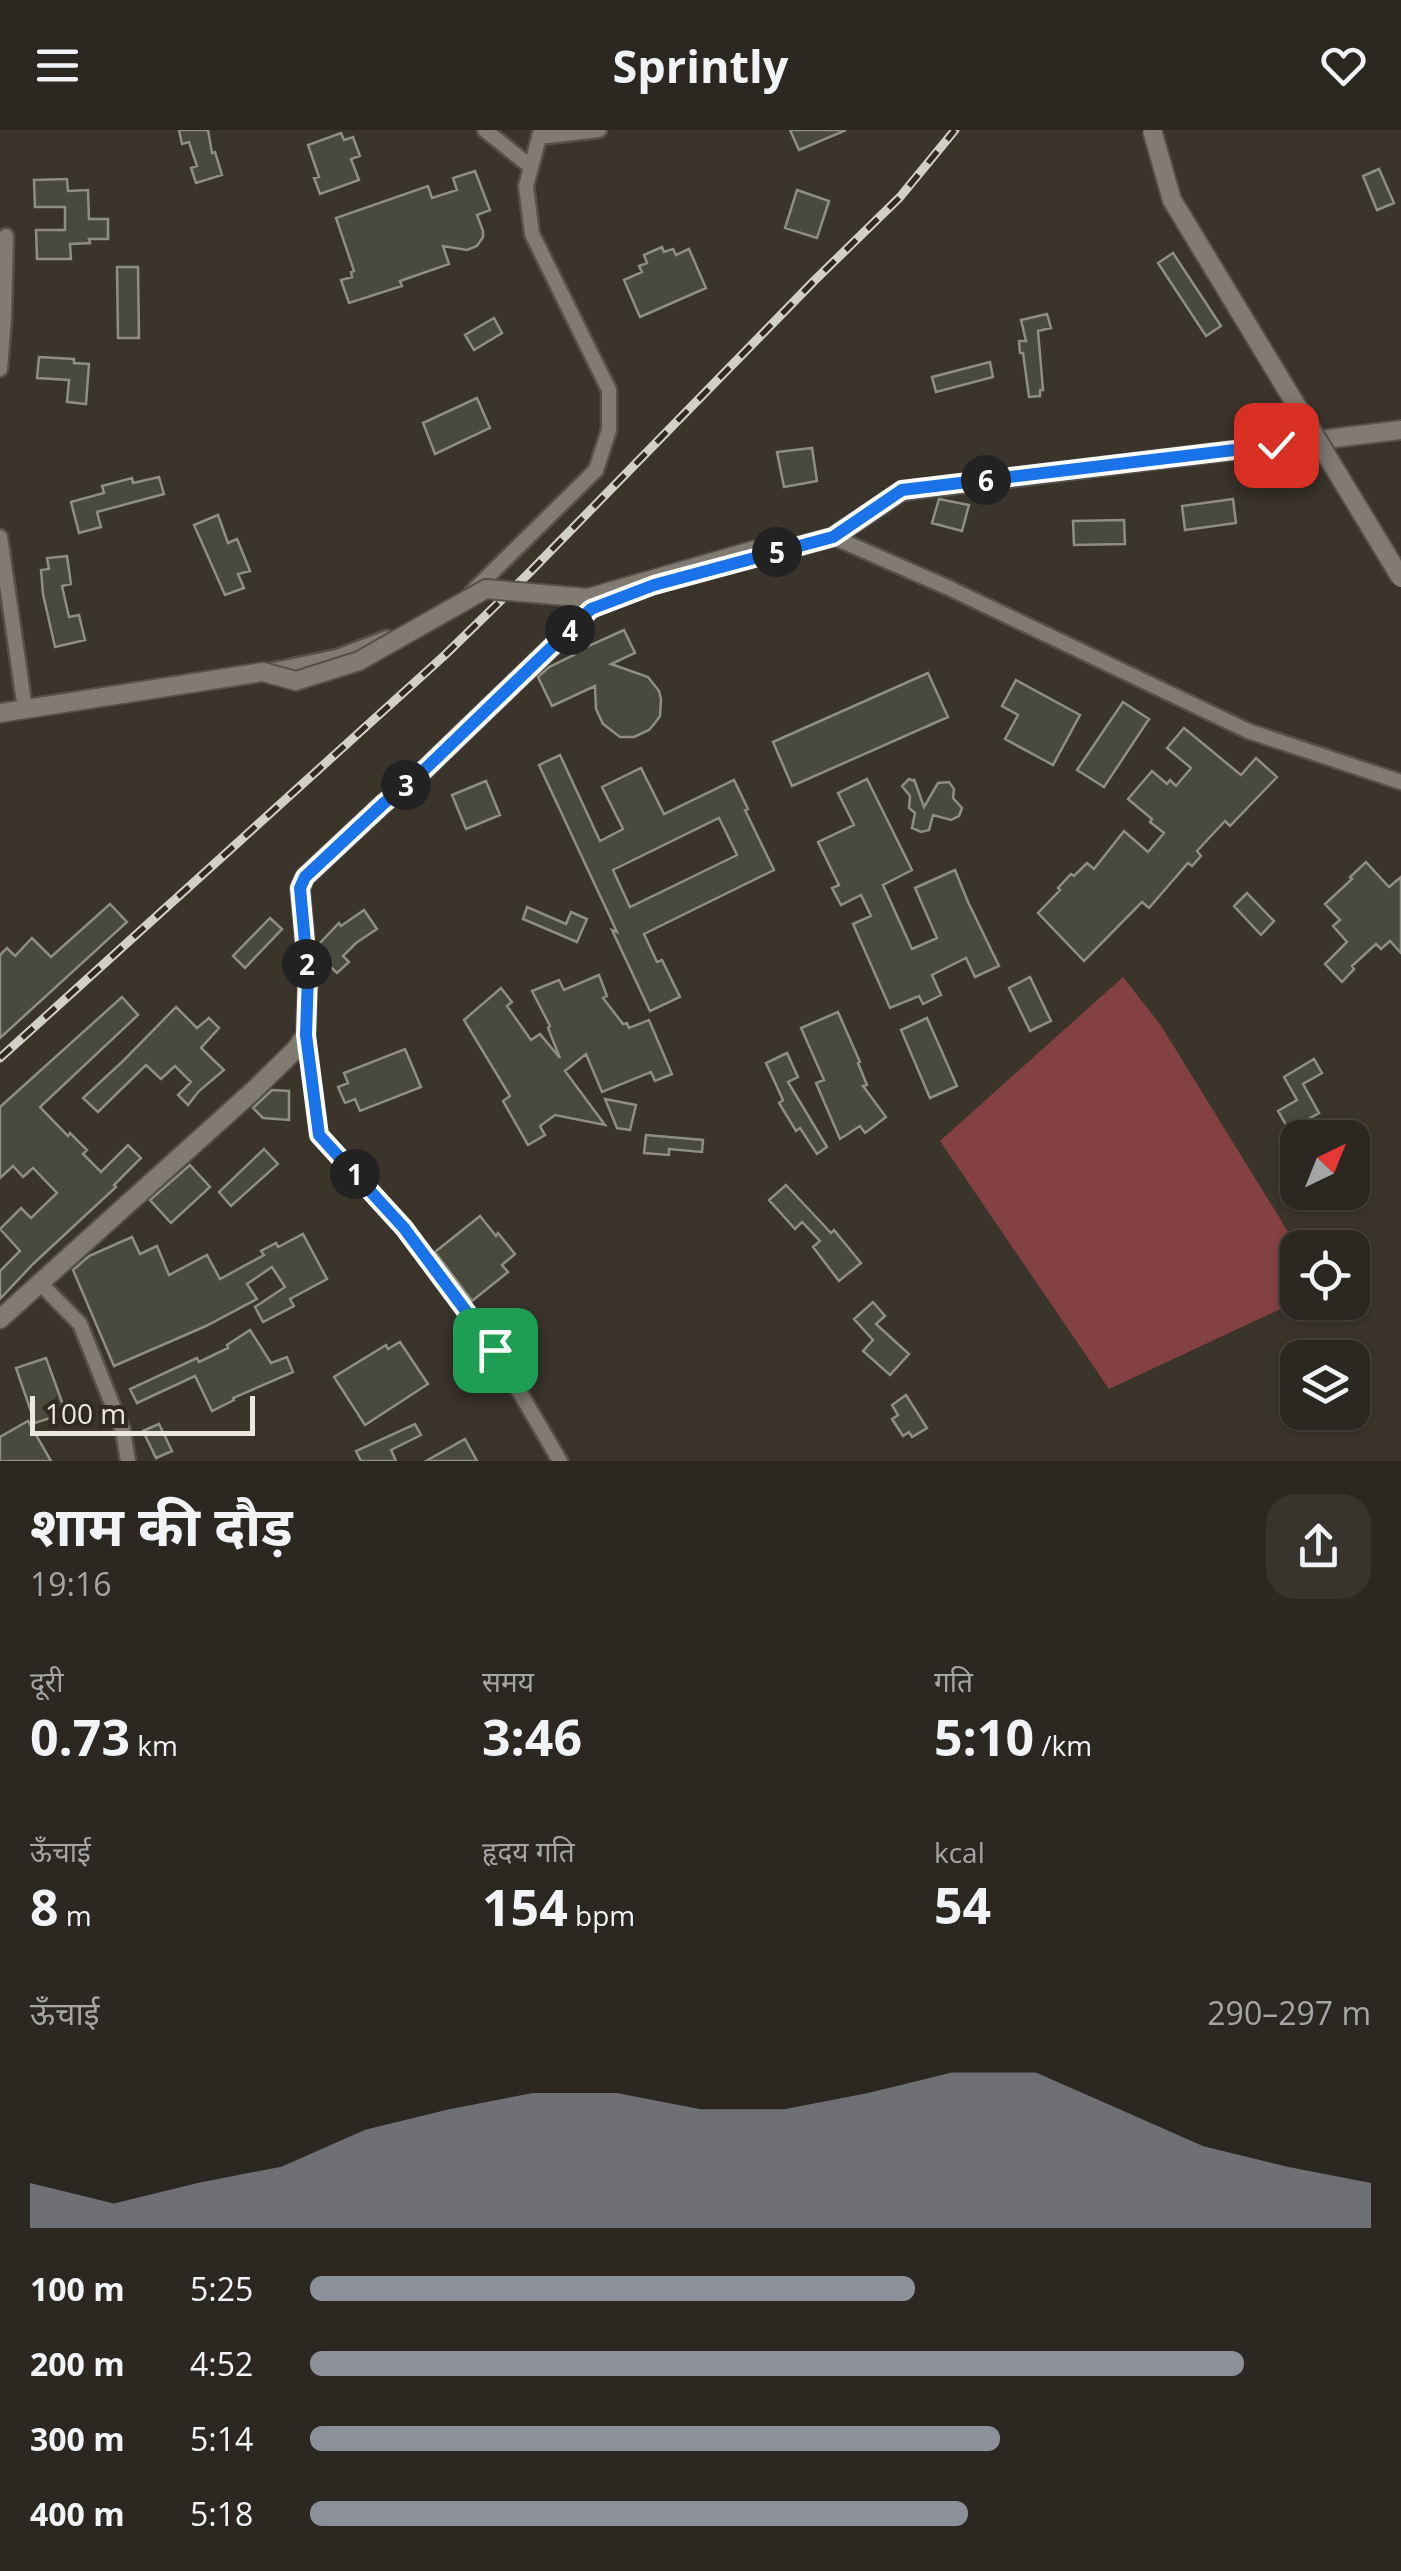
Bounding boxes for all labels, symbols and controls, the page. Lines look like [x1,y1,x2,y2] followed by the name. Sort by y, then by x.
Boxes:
[613,35,788,96] text: Sprintly
[30,38,85,93] icon: menu
[1316,38,1371,93] icon: heart
[1234,403,1319,488] pin
[1249,418,1304,473] icon: check
[961,455,1011,505] pin: 6
[978,461,994,499] text: 6
[752,527,802,577] pin: 5
[769,533,785,571] text: 5
[545,605,595,655] pin: 4
[562,611,578,649] text: 4
[381,760,431,810] pin: 3
[398,766,414,804] text: 3
[282,939,332,989] pin: 2
[299,945,315,983] text: 2
[1280,1120,1370,1210] north arrow
[1280,1120,1370,1430] map controls
[330,1149,380,1199] pin: 1
[347,1155,363,1193] text: 1
[1280,1230,1370,1320] button: locate
[453,1308,538,1393] pin
[468,1323,523,1378] icon: arrive
[1280,1340,1370,1430] button: layers
[30,1391,255,1436] scale bar
[45,1394,126,1432] text: 100 m
[30,1487,293,1562] text: शाम की दौड़
[1266,1494,1371,1599] button: share
[30,1562,112,1605] text: 19:16
[30,1662,64,1700] text: दूरी
[482,1662,534,1700] text: समय
[934,1662,973,1700] text: गति
[30,1703,130,1771] text: 0.73
[482,1703,582,1771] text: 3:46
[934,1703,1034,1771] text: 5:10
[130,1726,178,1764] text: km
[1034,1726,1092,1764] text: /km
[30,1832,91,1870] text: ऊँचाई
[482,1832,575,1870] text: हृदय गति
[934,1833,985,1871] text: kcal
[934,1871,991,1939] text: 54
[30,1873,59,1941] text: 8
[482,1873,568,1941] text: 154
[59,1896,92,1934] text: m
[568,1896,635,1934] text: bpm
[30,1991,99,2034] text: ऊँचाई
[1207,1991,1371,2034] text: 290–297 m
[30,2267,125,2310] text: 100 m
[190,2267,253,2310] text: 5:25
[30,2342,125,2385] text: 200 m
[190,2342,253,2385] text: 4:52
[30,2417,125,2460] text: 300 m
[190,2417,253,2460] text: 5:14
[30,2492,125,2535] text: 400 m
[190,2492,253,2535] text: 5:18

